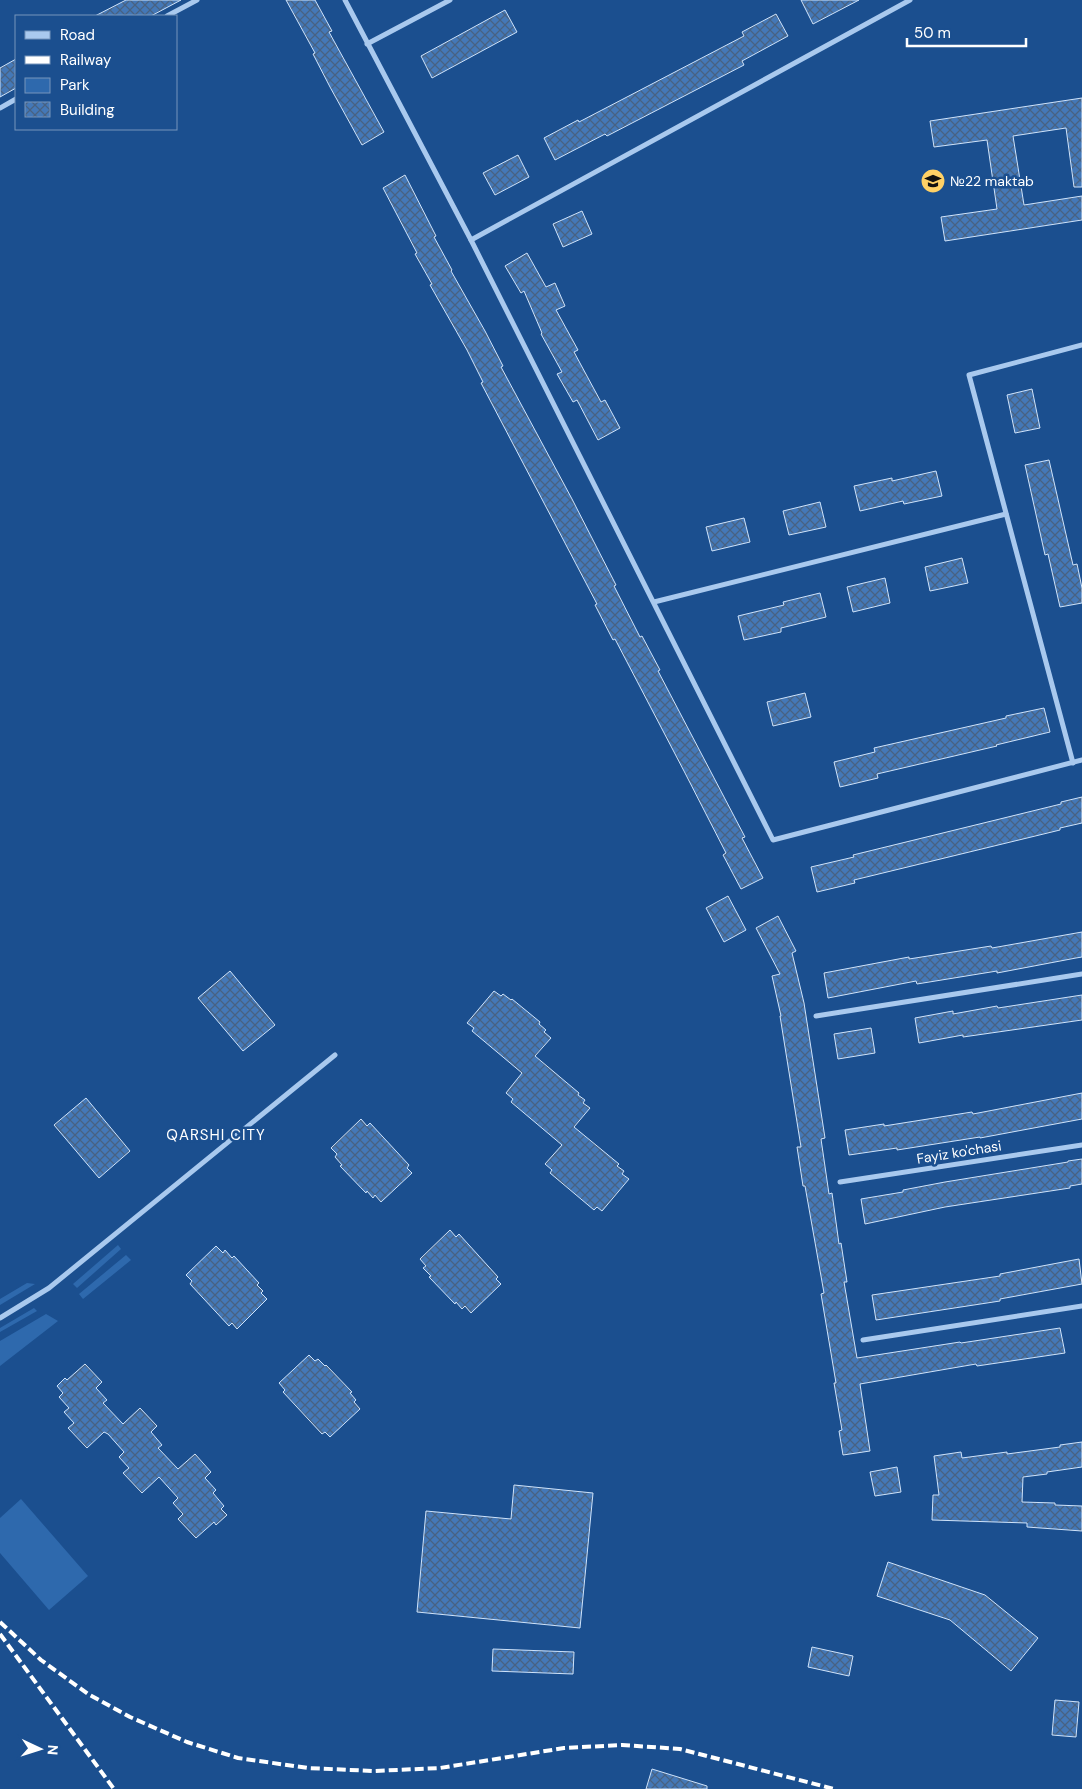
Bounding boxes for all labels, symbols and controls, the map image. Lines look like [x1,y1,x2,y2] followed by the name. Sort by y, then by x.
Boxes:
[15,15,178,130] legend
[907,15,1026,47] scale bar
[914,23,951,43] text: 50 m
[60,25,95,45] text: Road
[60,50,112,70] text: Railway
[60,75,90,95] text: Park
[60,100,115,120] text: Building
[920,168,946,194] school or university icon: №22 maktab
[950,172,1034,190] place label: №22 maktab
[166,1125,266,1145] district label: QARSHI CITY
[915,1136,1003,1168] street label: Fayiz ko'chasi
[15,1724,65,1774] north arrow
[44,1744,62,1756] text: N

